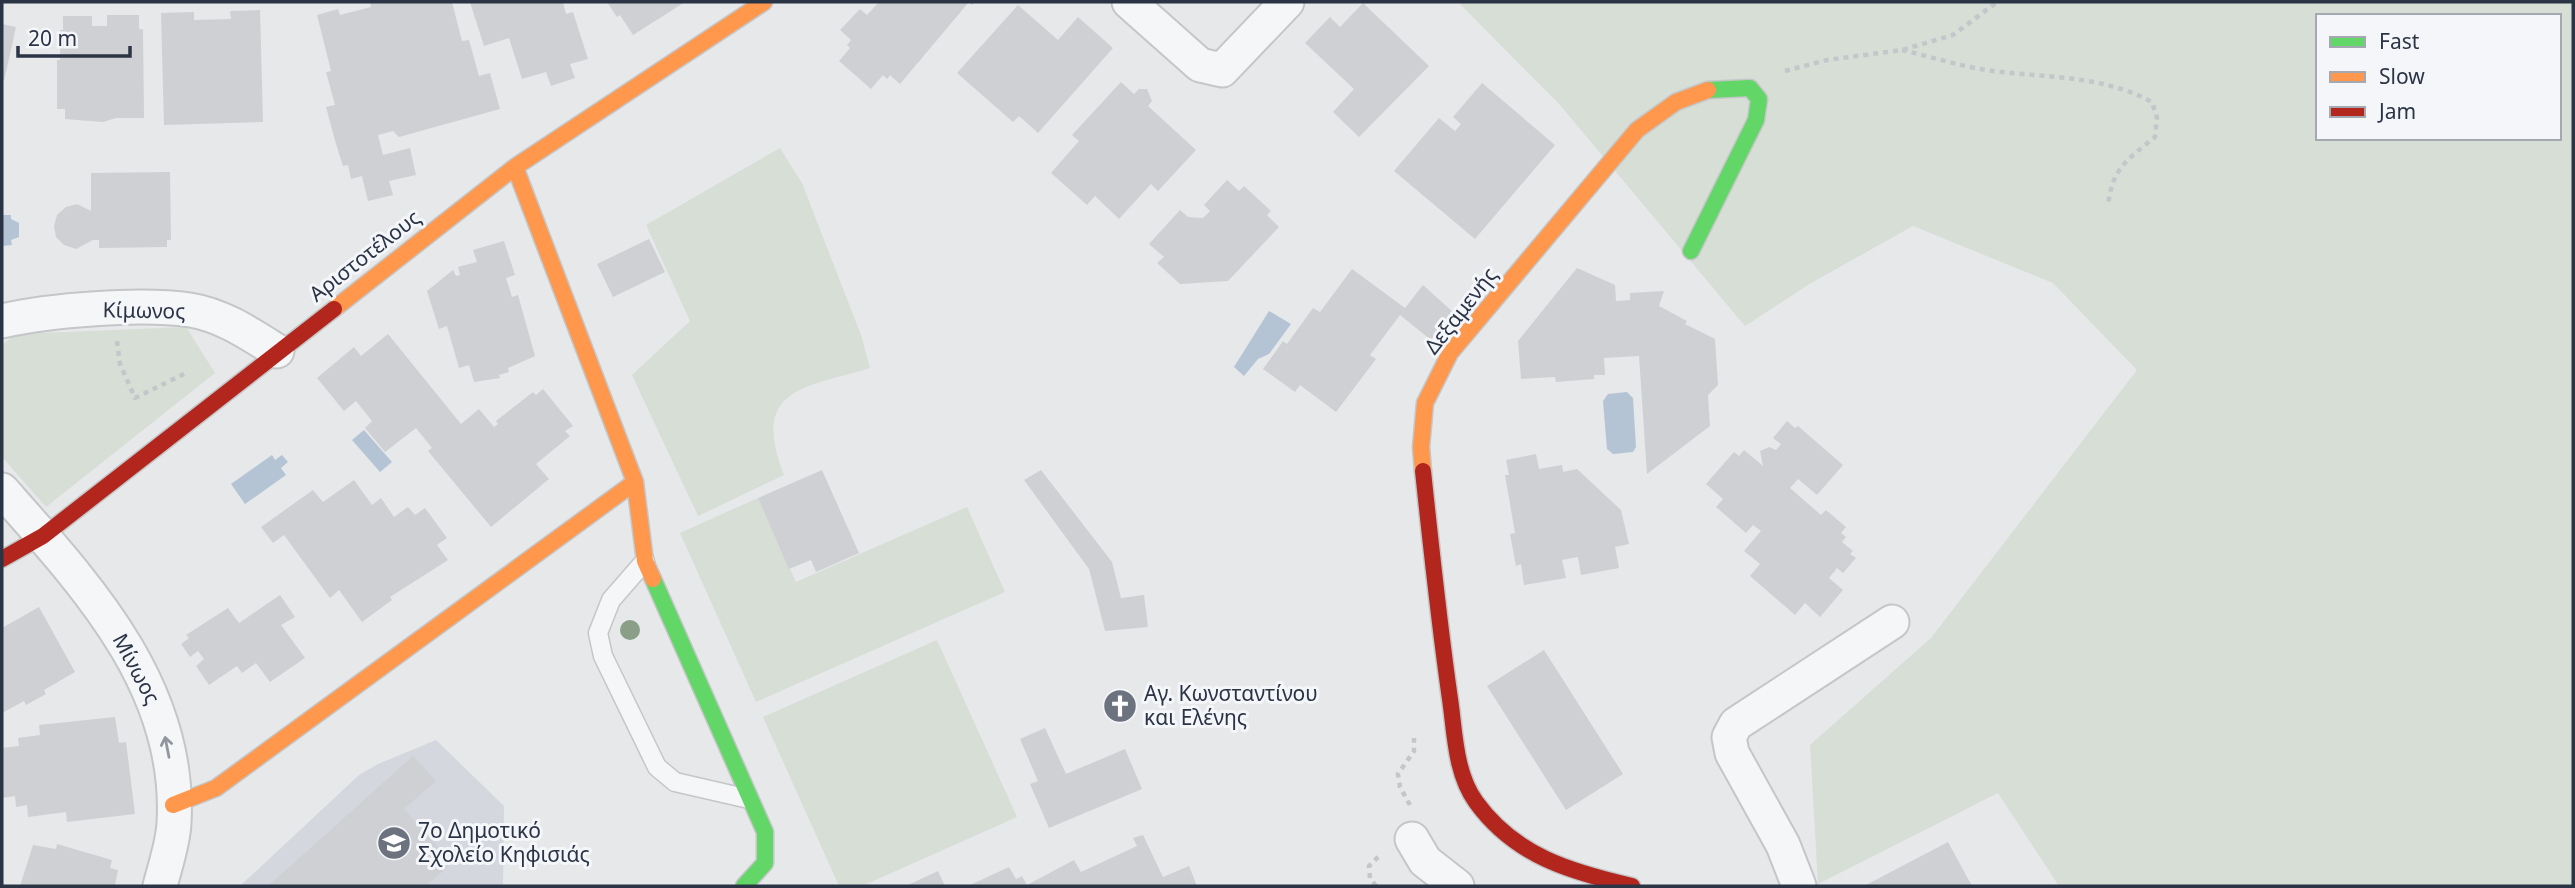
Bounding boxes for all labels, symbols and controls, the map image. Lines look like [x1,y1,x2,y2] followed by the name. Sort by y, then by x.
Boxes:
[18,14,130,58] scale bar
[2316,14,2561,140] legend
[28,24,77,52] text: 20 m
[2379,27,2420,55] text: Fast
[2379,62,2425,90] text: Slow
[2377,97,2416,125] text: Jam
[303,203,426,307] street label: Αριστοτέλους
[1418,261,1503,360] street label: Δεξαμενής
[102,295,186,325] street label: Κίμωνος
[107,628,167,709] street label: Μίνωος
[1144,679,1318,731] place label: Αγ. Κωνσταντίνου και Ελένης
[1101,687,1139,725] church icon: Αγ. Κωνσταντίνου και Ελένης
[160,736,173,758] one-way arrow
[418,816,590,868] place label: 7ο Δημοτικό Σχολείο Κηφισιάς
[375,824,413,862] school or university icon: 7ο Δημοτικό Σχολείο Κηφισιάς

